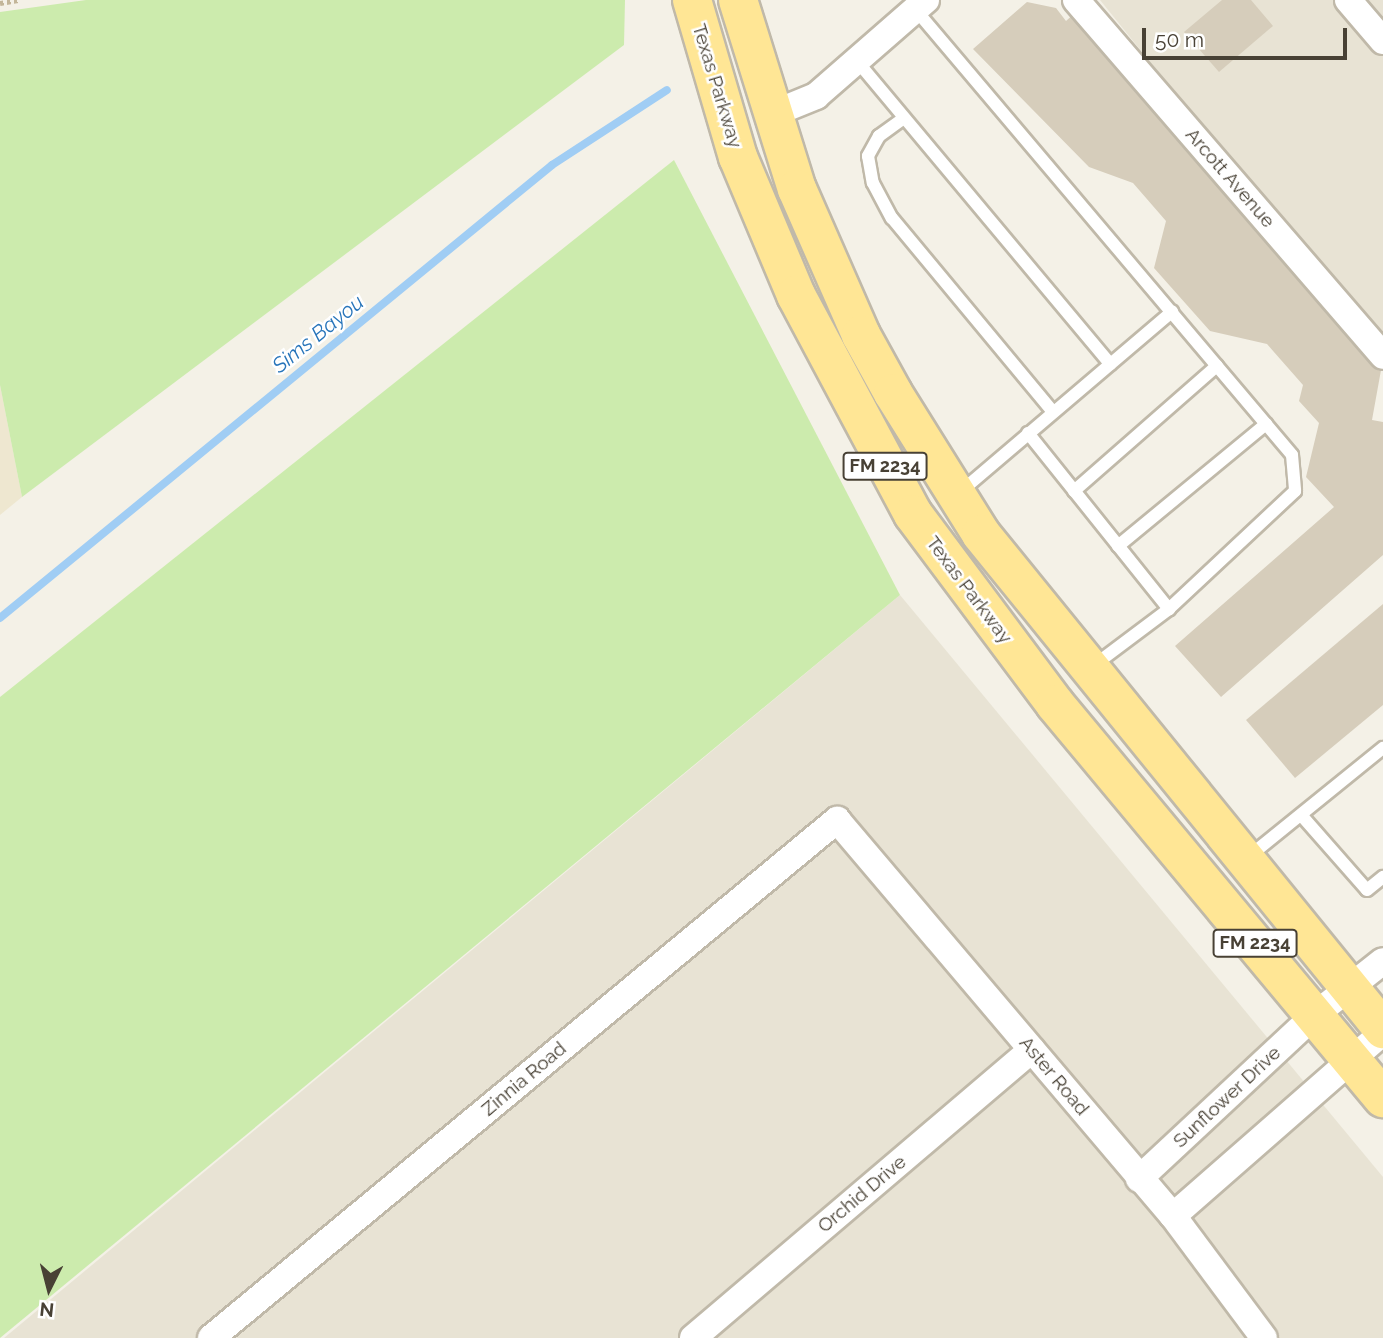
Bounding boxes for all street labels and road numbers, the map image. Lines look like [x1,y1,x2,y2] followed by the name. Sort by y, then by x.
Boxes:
[687,21,747,151] street label: Texas Parkway
[1180,123,1280,233] street label: Arcott Avenue
[841,452,929,480] road number: FM 2234
[921,532,1017,648] street label: Texas Parkway
[1211,928,1299,958] road number: FM 2234
[1014,1032,1094,1120] street label: Aster Road
[477,1037,571,1121] street label: Zinnia Road
[1168,1041,1286,1153] street label: Sunflower Drive
[813,1150,911,1238] street label: Orchid Drive

